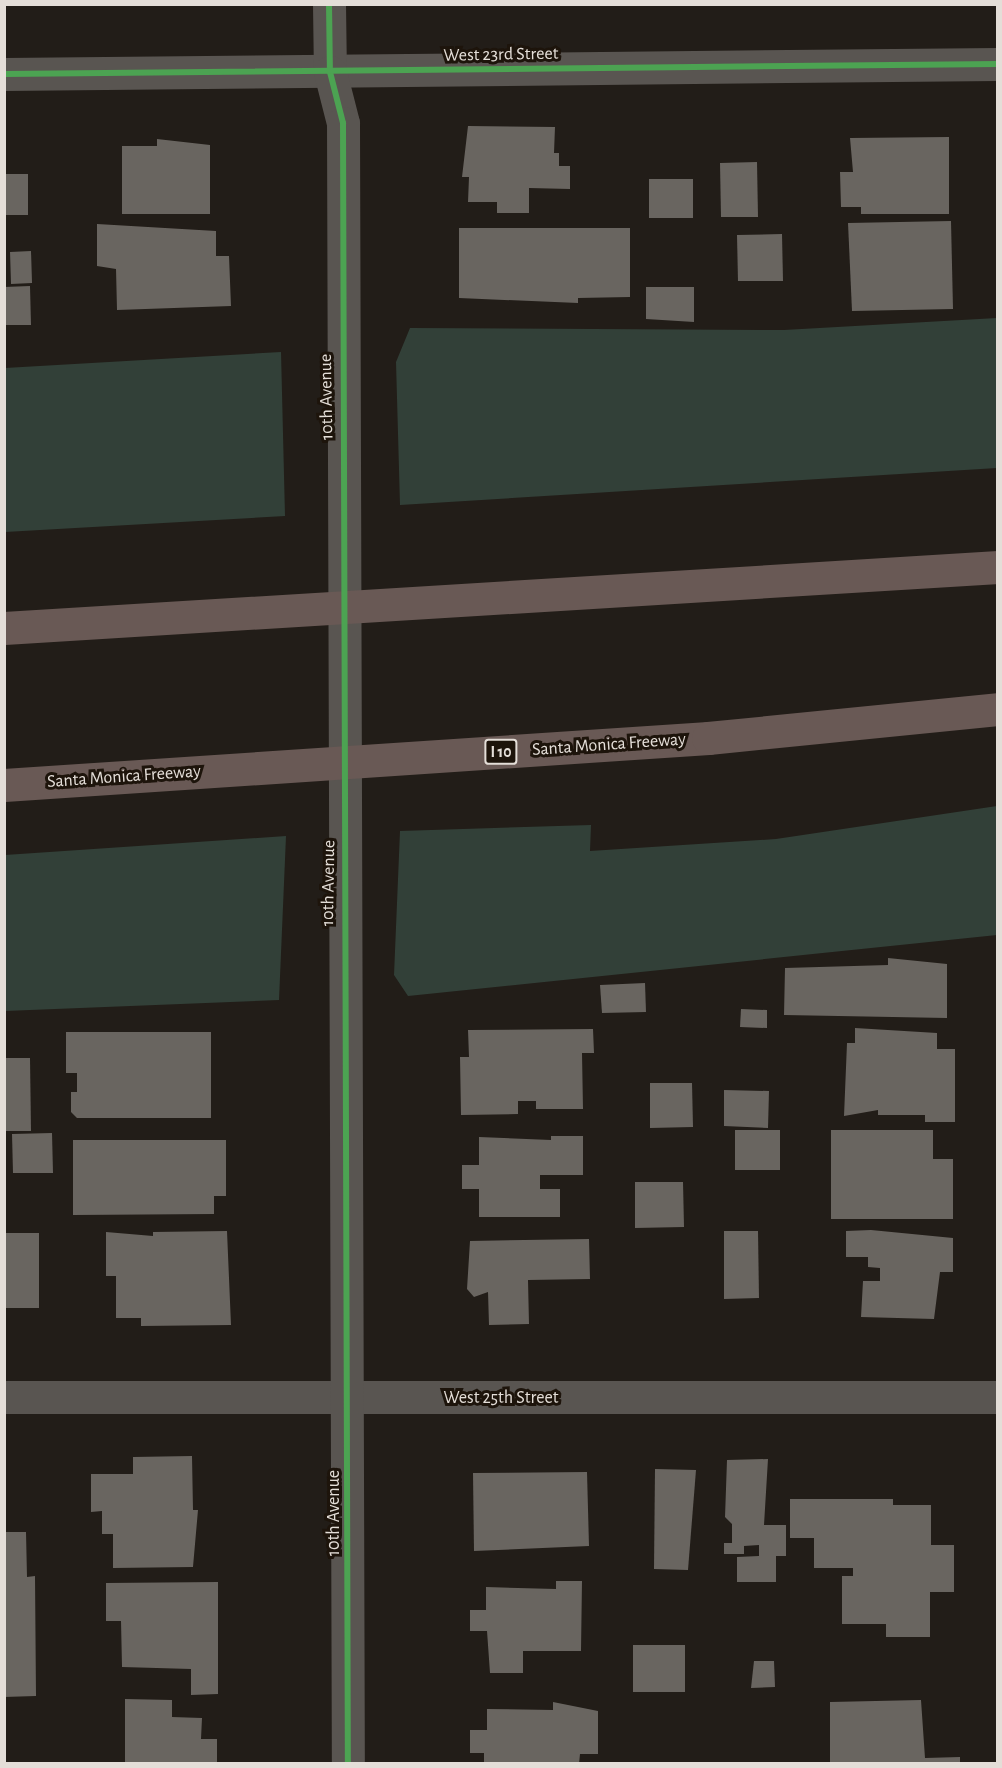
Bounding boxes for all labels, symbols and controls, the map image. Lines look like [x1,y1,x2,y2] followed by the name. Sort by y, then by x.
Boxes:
[443,43,559,67] street label: West 23rd Street
[315,354,339,440] street label: 10th Avenue
[531,729,687,761] street label: Santa Monica Freeway
[483,739,519,765] road number: I 10
[46,761,202,793] street label: Santa Monica Freeway
[317,840,341,926] street label: 10th Avenue
[443,1387,559,1409] street label: West 25th Street
[323,1470,345,1556] street label: 10th Avenue

